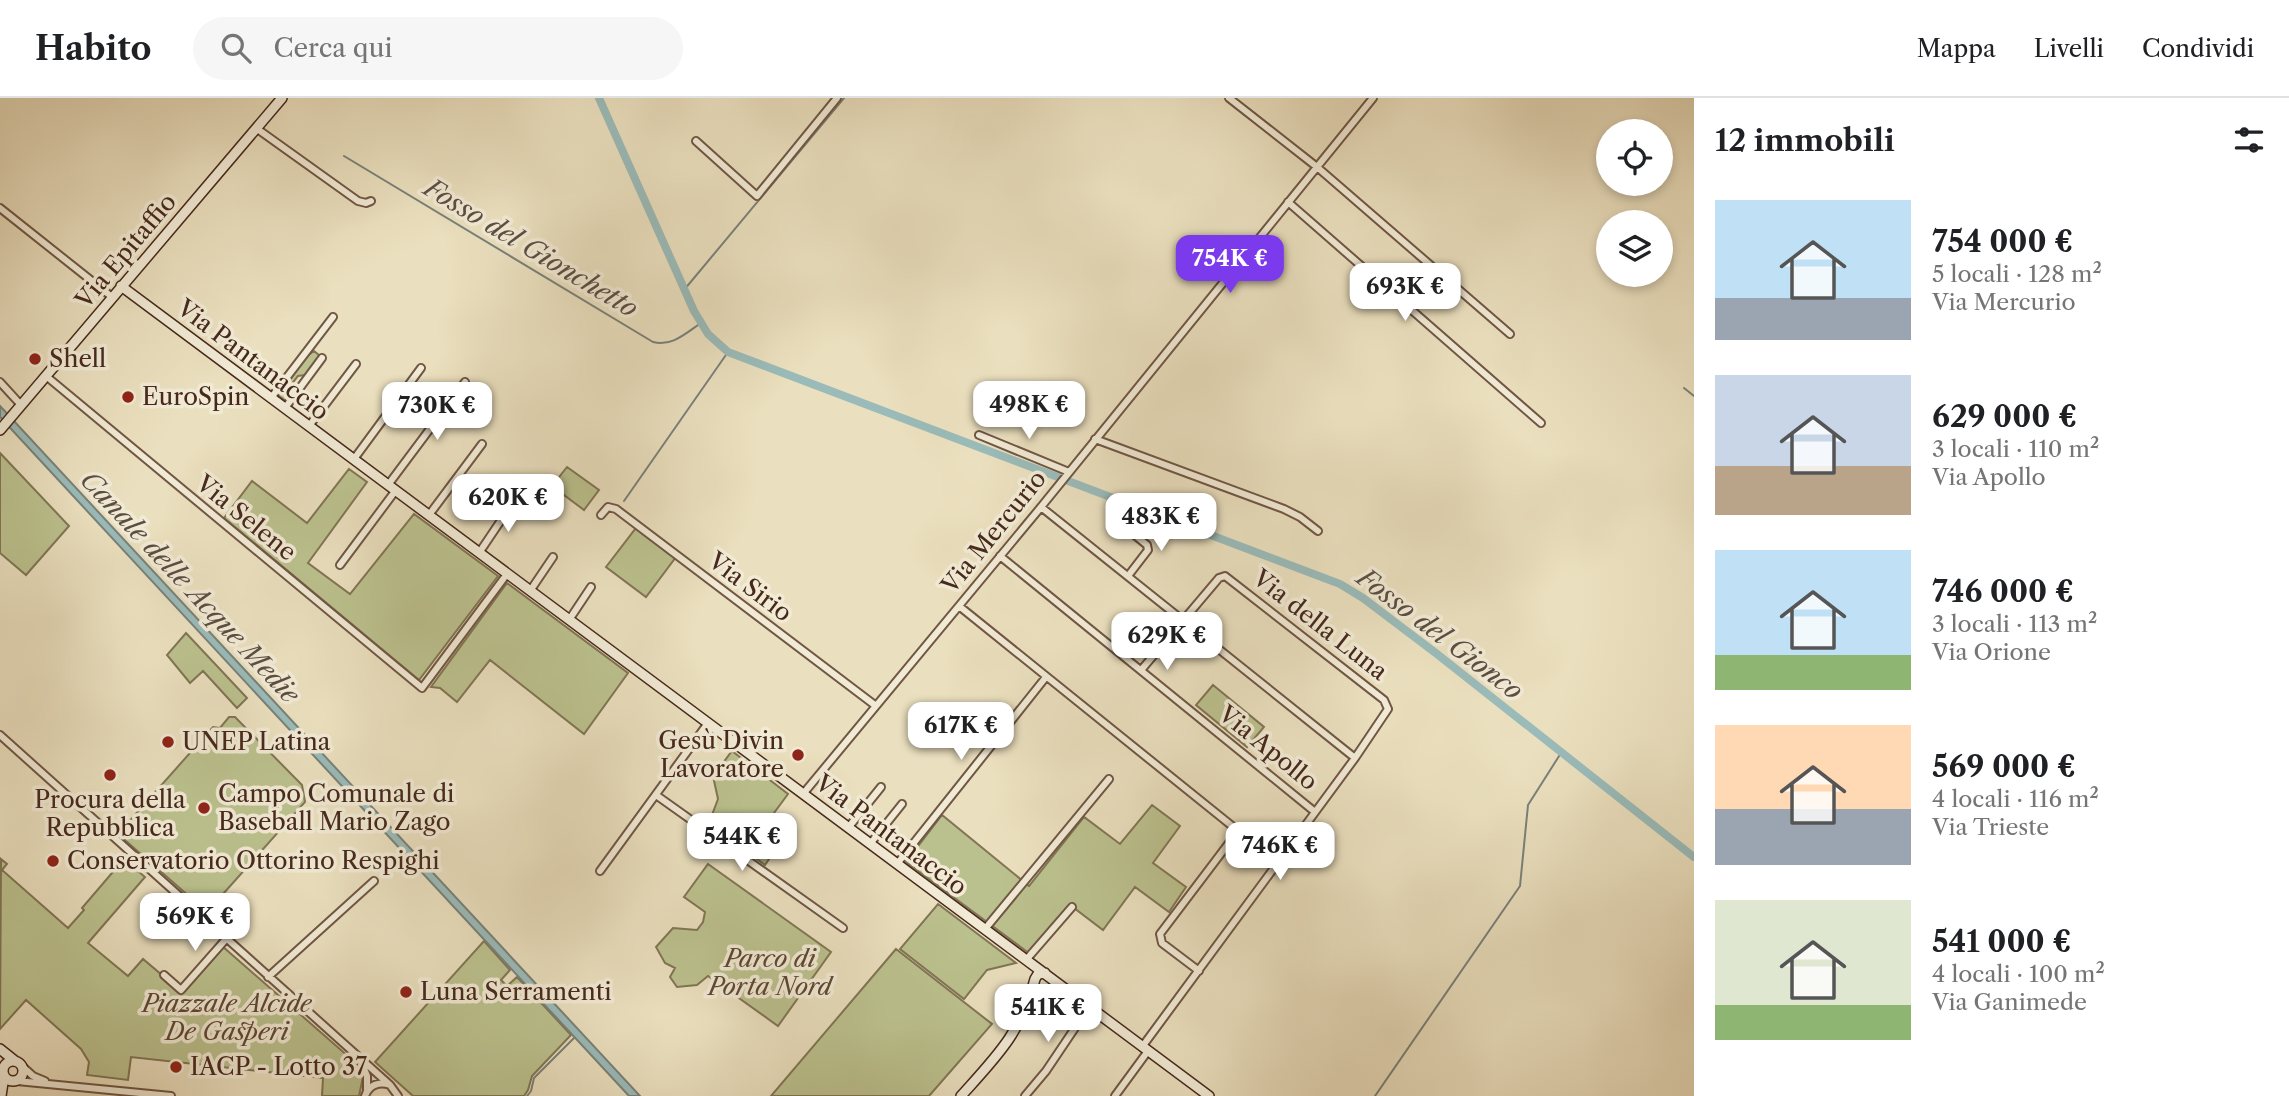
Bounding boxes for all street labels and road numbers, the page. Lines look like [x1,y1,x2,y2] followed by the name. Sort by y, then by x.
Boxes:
[69,187,182,315] street label: Via Epitaffio
[171,292,335,426] street label: Via Pantanaccio
[935,464,1052,600] street label: Via Mercurio
[190,468,302,567] street label: Via Selene
[702,545,798,627] street label: Via Sirio
[1247,562,1394,686] street label: Via della Luna
[1212,698,1324,796] street label: Via Apollo
[809,767,973,901] street label: Via Pantanaccio

